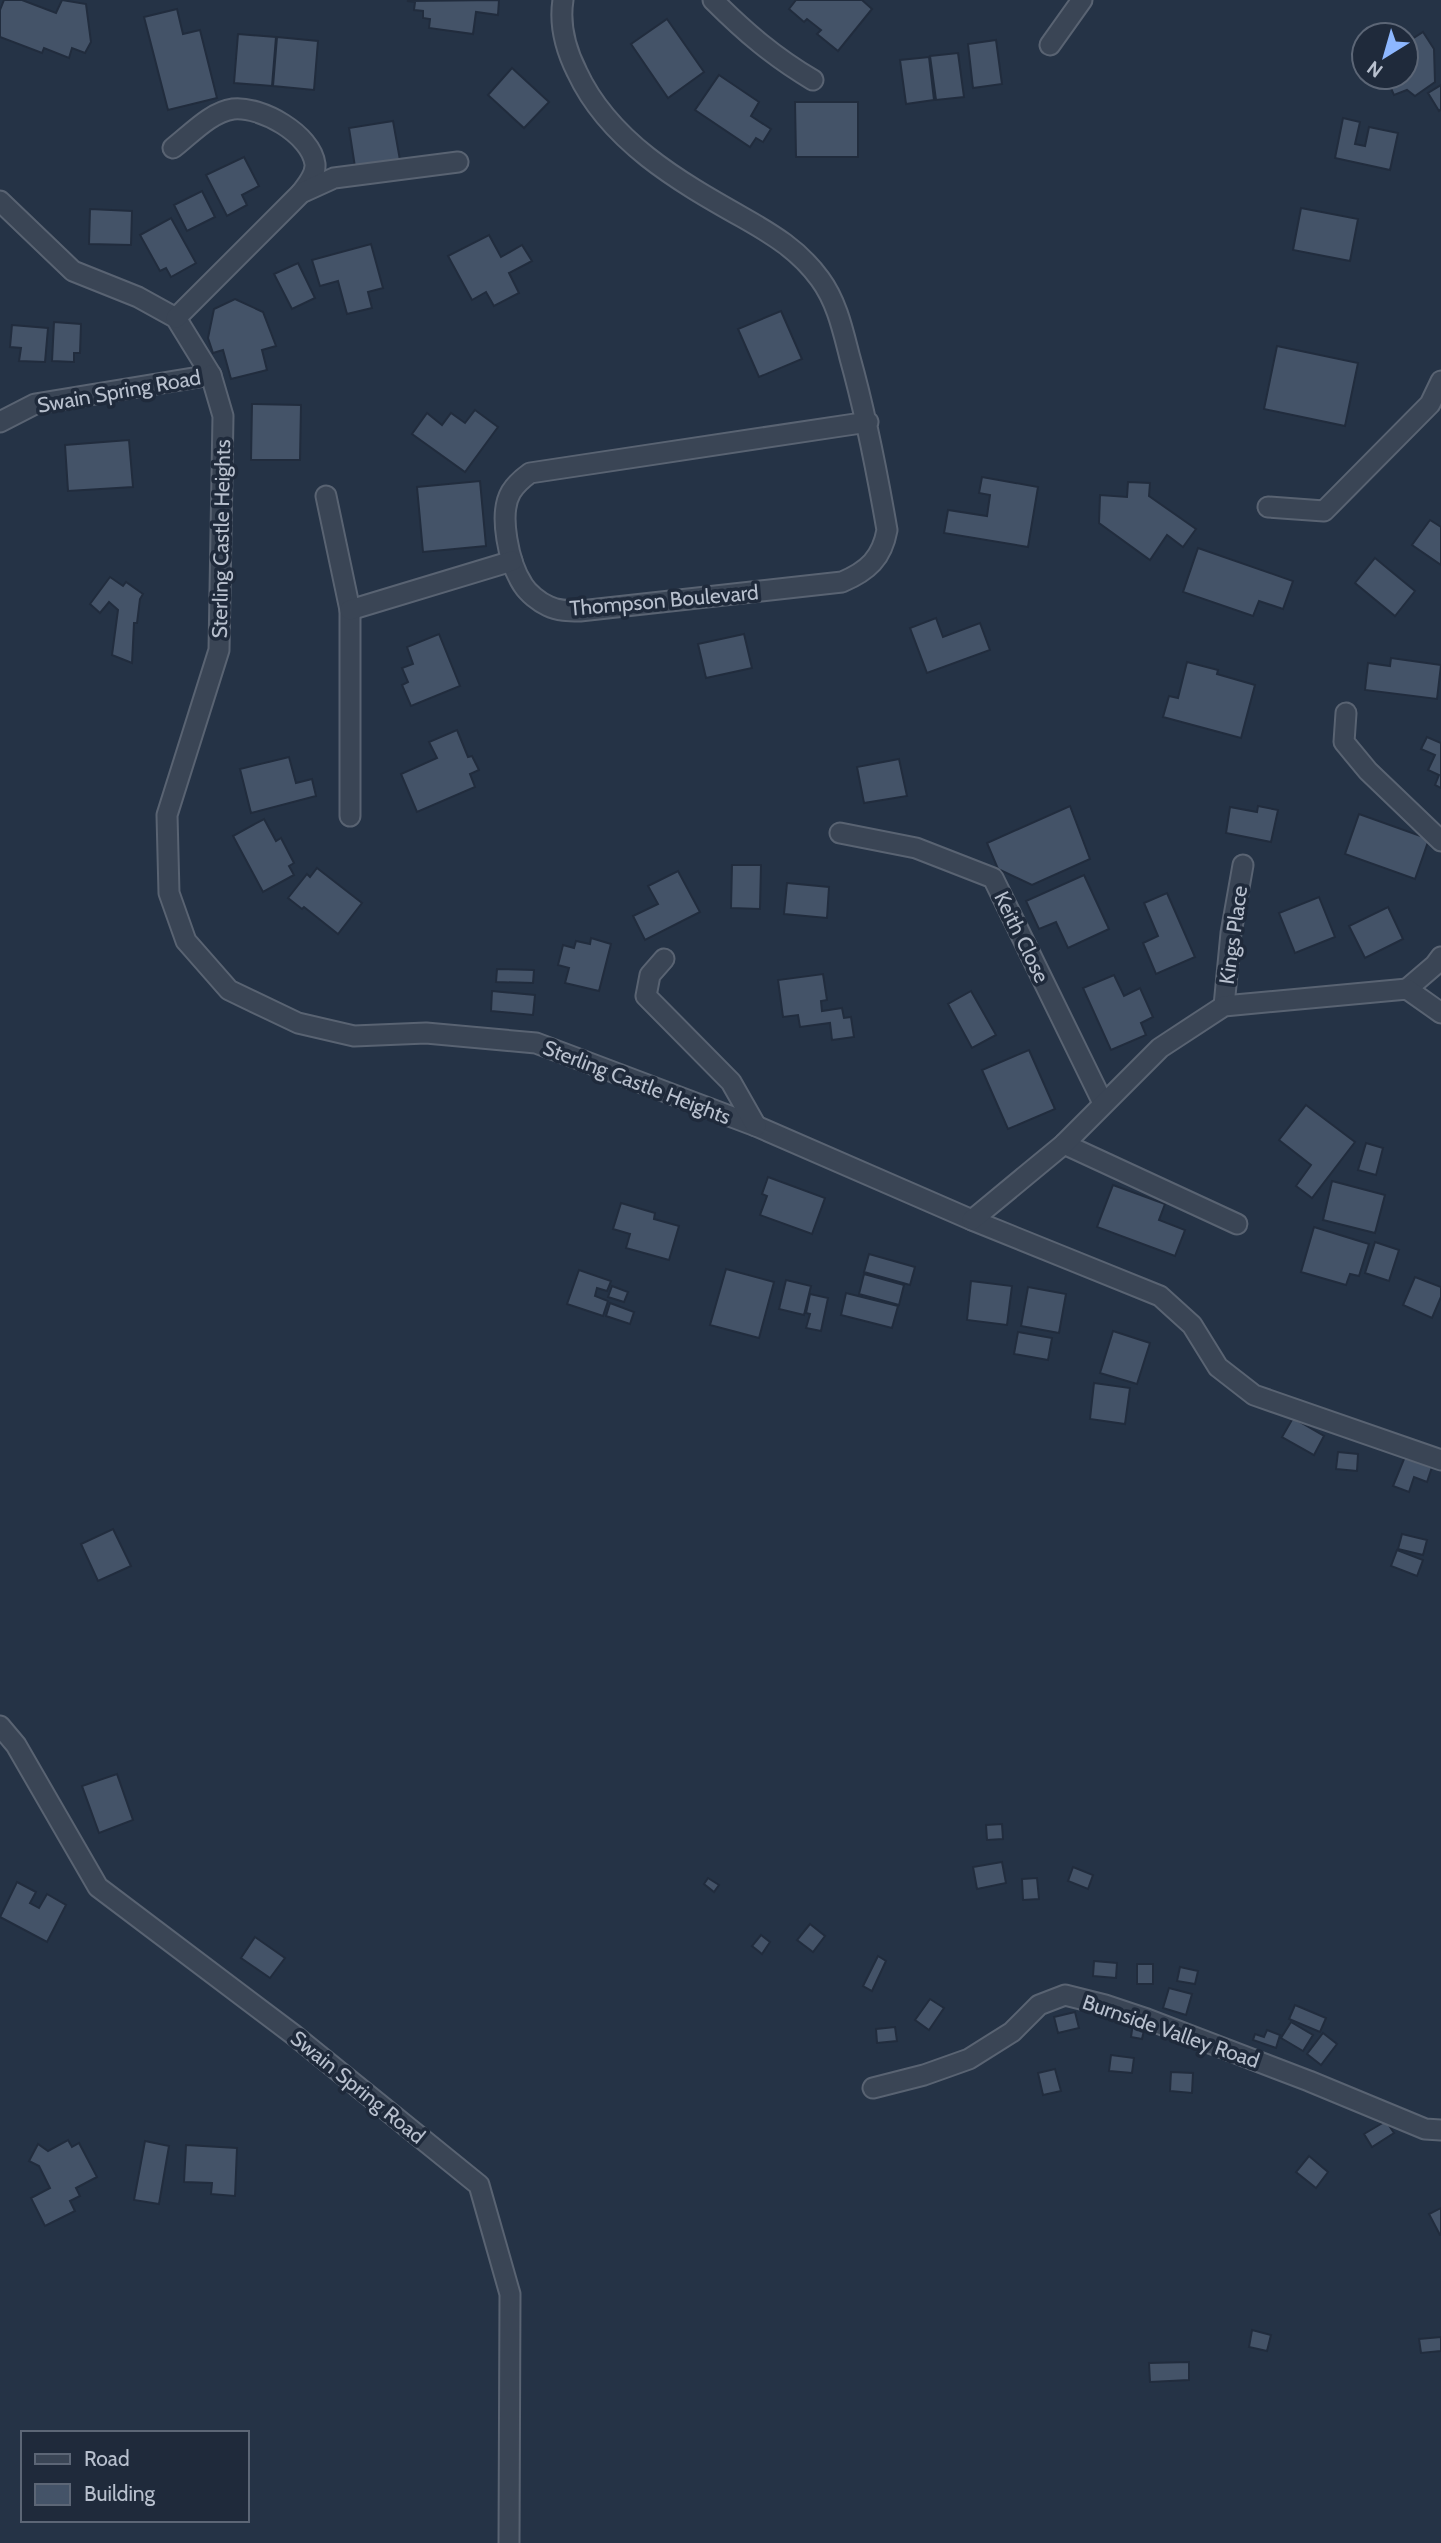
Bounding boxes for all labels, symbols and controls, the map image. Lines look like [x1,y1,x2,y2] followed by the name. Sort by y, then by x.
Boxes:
[1350,21,1420,91] north arrow
[1363,56,1387,82] text: N
[35,364,203,418] street label: Swain Spring Road
[207,439,235,639] street label: Sterling Castle Heights
[568,579,760,621] street label: Thompson Boulevard
[1214,884,1252,986] street label: Kings Place
[989,887,1055,987] street label: Keith Close
[540,1035,735,1129] street label: Sterling Castle Heights
[1079,1989,1263,2073] street label: Burnside Valley Road
[286,2025,430,2149] street label: Swain Spring Road
[21,2431,248,2522] legend
[84,2446,130,2471] text: Road
[84,2481,156,2506] text: Building

